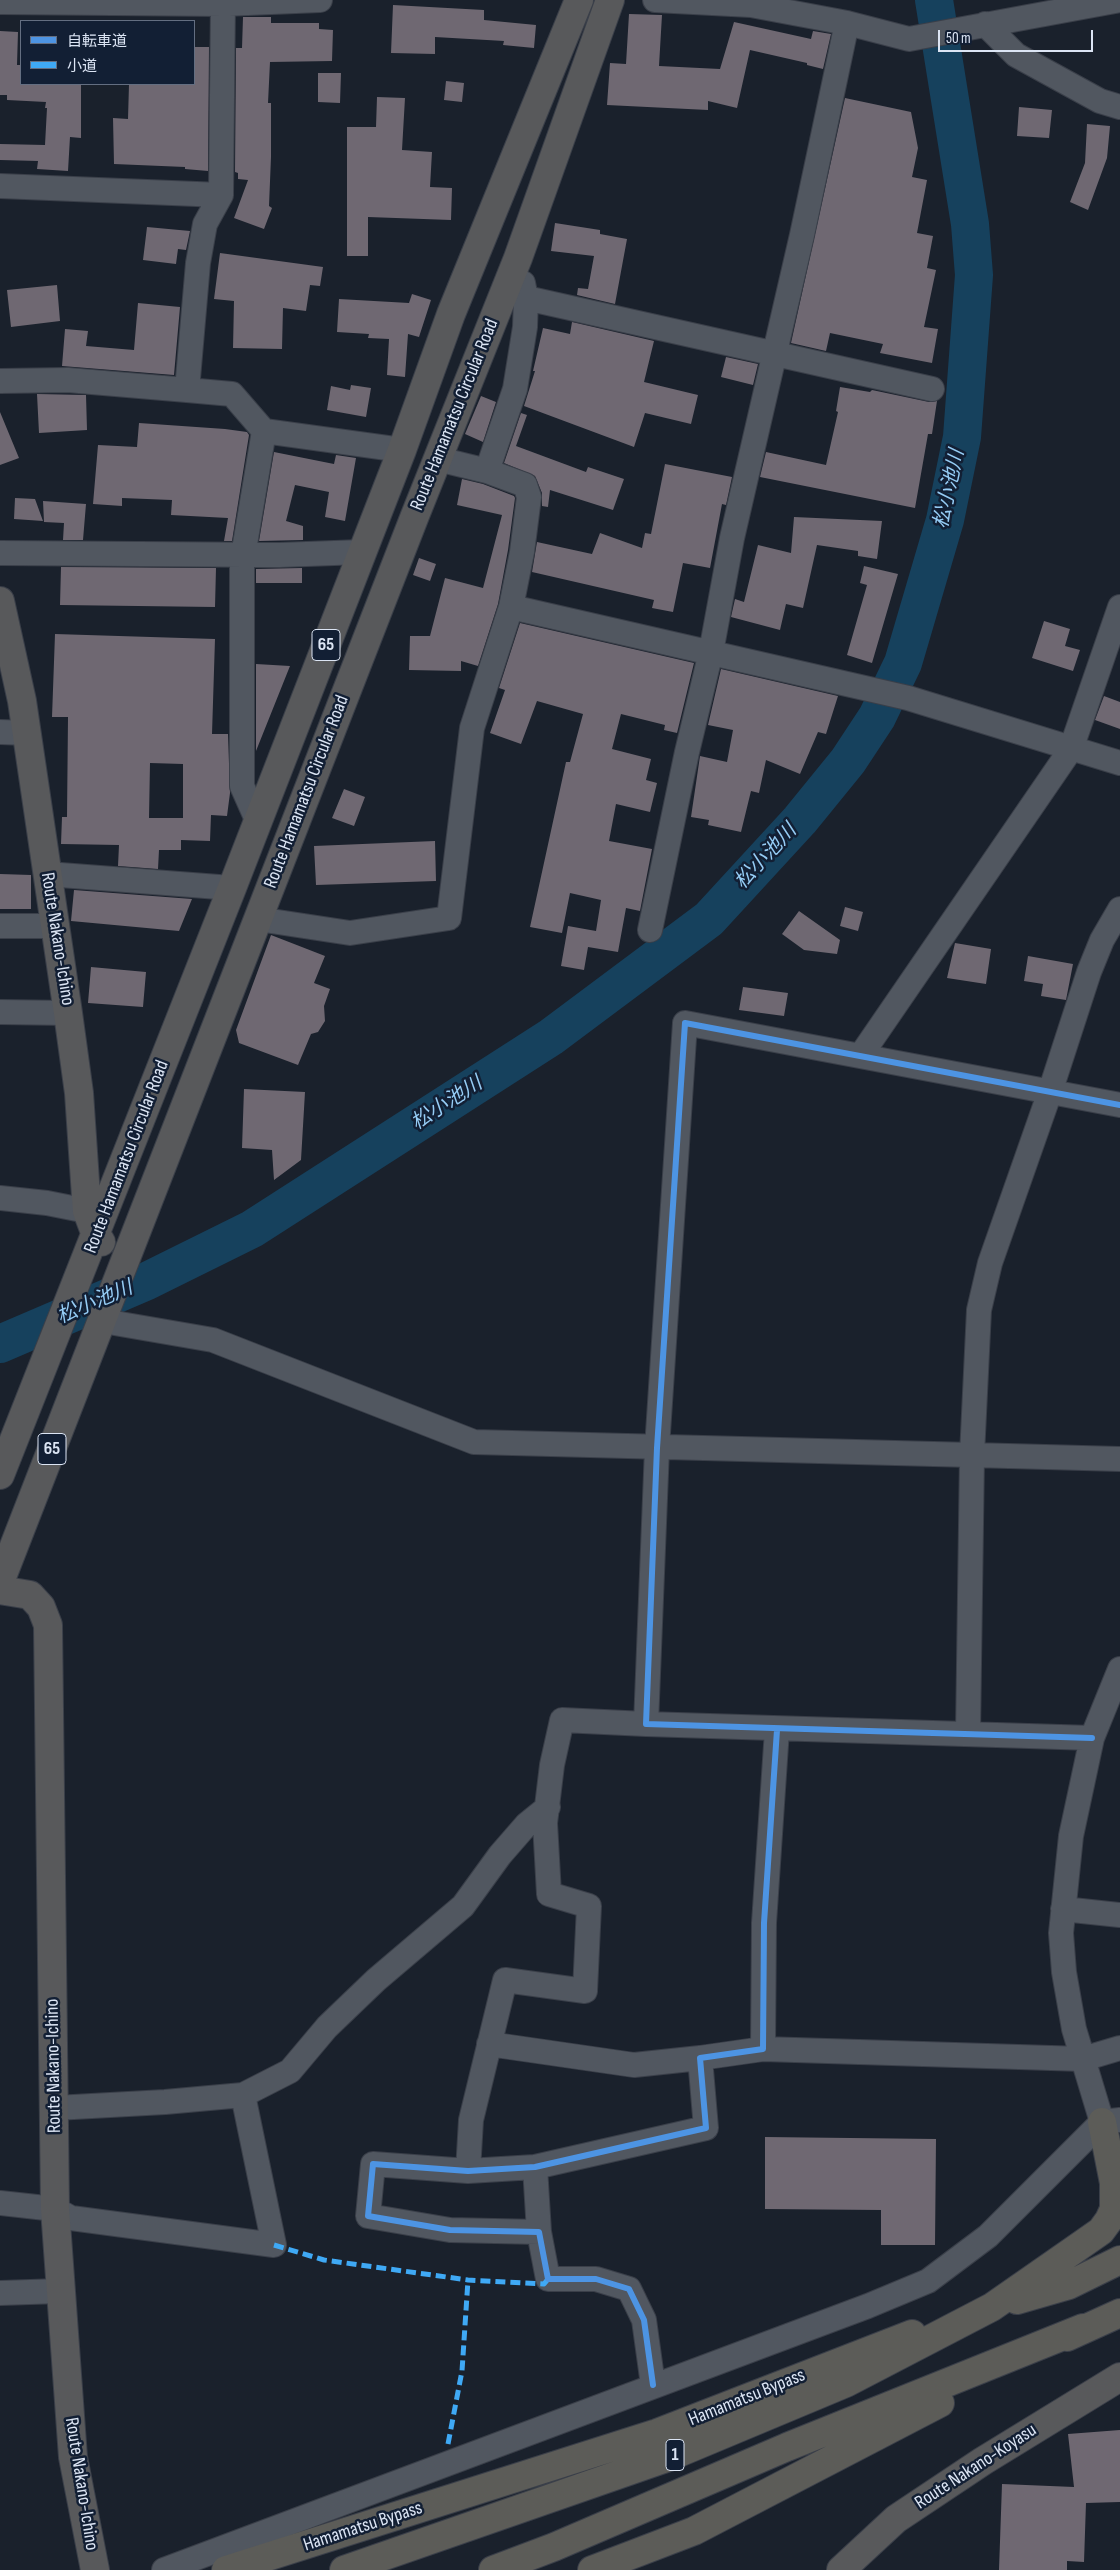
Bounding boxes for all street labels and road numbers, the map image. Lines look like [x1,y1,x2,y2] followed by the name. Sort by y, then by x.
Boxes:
[406,316,504,514] street label: Route Hamamatsu Circular Road
[312,630,340,660] road number: 65
[260,692,354,892] street label: Route Hamamatsu Circular Road
[35,871,79,1007] street label: Route Nakano-Ichino
[80,1057,174,1257] street label: Route Hamamatsu Circular Road
[38,1434,66,1465] road number: 65
[41,1999,67,2133] street label: Route Nakano-Ichino
[685,2364,809,2432] street label: Hamamatsu Bypass
[59,2416,103,2552] street label: Route Nakano-Ichino
[911,2419,1041,2515] street label: Route Nakano-Koyasu
[666,2440,684,2470] road number: 1
[301,2497,425,2557] street label: Hamamatsu Bypass

